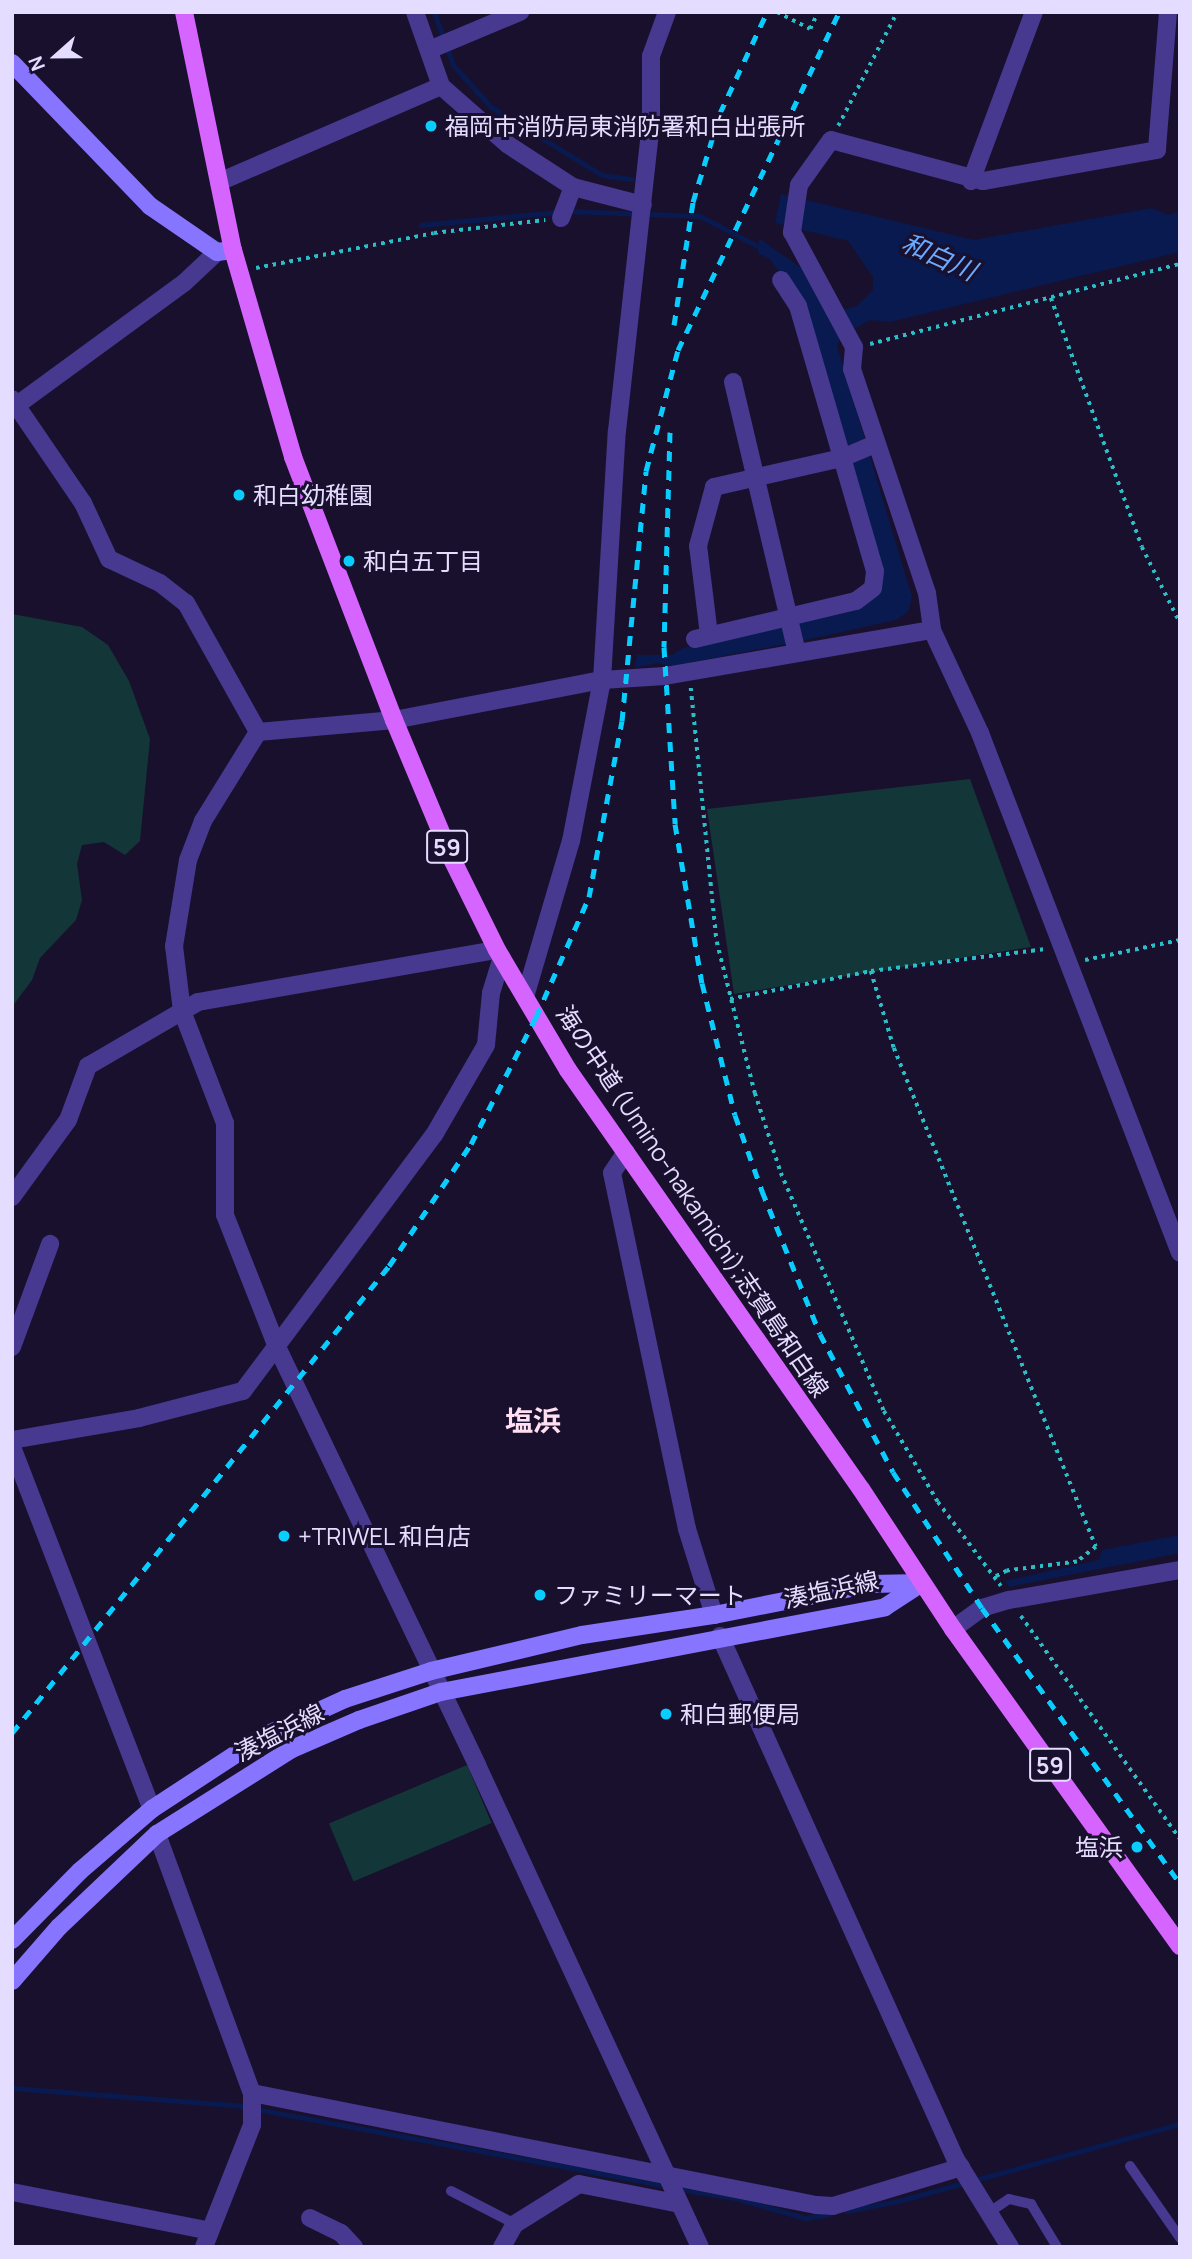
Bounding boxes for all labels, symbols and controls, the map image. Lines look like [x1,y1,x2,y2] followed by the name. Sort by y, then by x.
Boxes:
[21,21,91,91] north arrow
[22,52,51,75] text: N
[445,112,805,140] place label: 福岡市消防局東消防署和白出張所
[423,118,439,134] marker: 福岡市消防局東消防署和白出張所
[897,227,981,287] water label: 和白川
[253,481,373,509] place label: 和白幼稚園
[231,487,247,503] marker: 和白幼稚園
[363,547,483,575] place label: 和白五丁目
[341,553,357,569] marker: 和白五丁目
[426,828,468,866] road number: 59
[551,1000,835,1402] street label: 海の中道 (Umino-nakamichi);志賀島和白線
[505,1403,561,1437] district label: 塩浜
[298,1522,472,1550] place label: +TRIWEL 和白店
[276,1528,292,1544] marker: +TRIWEL 和白店
[781,1565,881,1613] street label: 湊塩浜線
[554,1581,746,1609] place label: ファミリーマート
[532,1587,548,1603] marker: ファミリーマート
[230,1697,328,1767] street label: 湊塩浜線
[680,1700,800,1728] place label: 和白郵便局
[658,1706,674,1722] marker: 和白郵便局
[1029,1746,1071,1784] road number: 59
[1075,1833,1123,1861] place label: 塩浜
[1129,1839,1145,1855] marker: 塩浜

